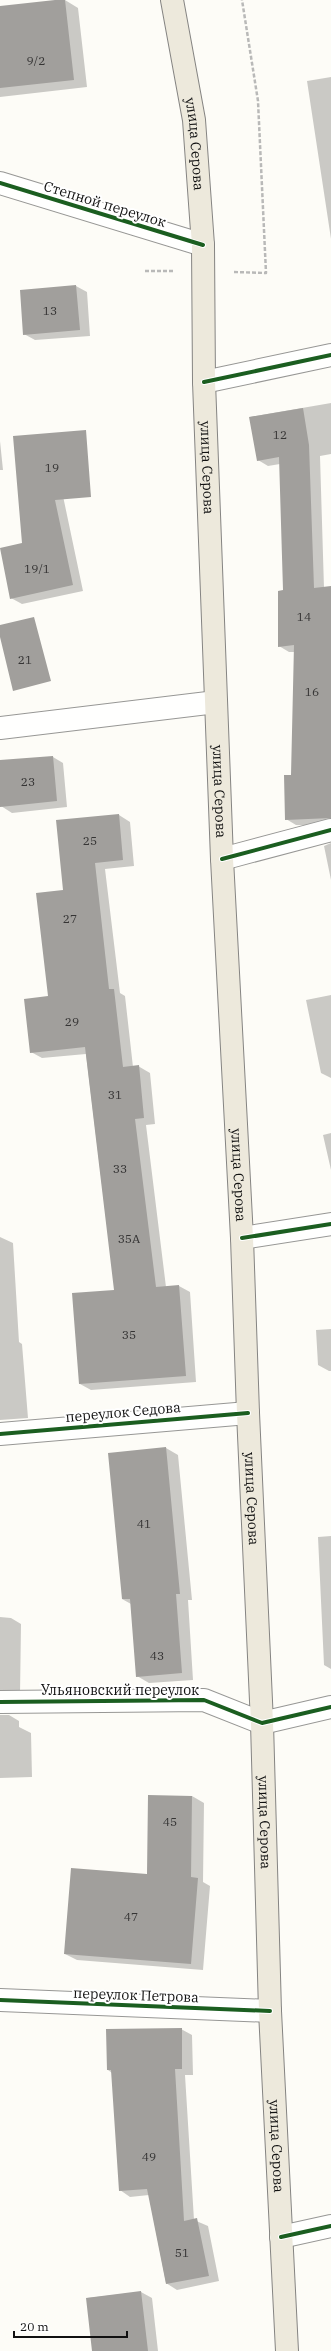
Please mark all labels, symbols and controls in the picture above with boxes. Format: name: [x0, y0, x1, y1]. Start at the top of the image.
house number: 9/2: [27, 53, 45, 68]
street label: улица Серова: [181, 96, 208, 192]
street label: Степной переулок: [42, 177, 168, 231]
house number: 13: [43, 303, 57, 318]
street label: улица Серова: [196, 421, 218, 515]
house number: 12: [273, 427, 287, 442]
house number: 19: [45, 460, 59, 475]
house number: 19/1: [24, 561, 50, 576]
house number: 14: [297, 609, 311, 624]
house number: 21: [18, 652, 32, 667]
house number: 16: [305, 684, 319, 699]
street label: улица Серова: [209, 744, 230, 839]
house number: 23: [21, 774, 35, 789]
house number: 25: [83, 833, 97, 848]
house number: 27: [63, 911, 77, 926]
house number: 29: [65, 1014, 79, 1029]
house number: 31: [108, 1087, 122, 1102]
street label: улица Серова: [227, 1128, 250, 1222]
house number: 33: [113, 1161, 127, 1176]
house number: 35А: [118, 1231, 141, 1246]
house number: 35: [122, 1327, 136, 1342]
street label: переулок Седова: [65, 1398, 182, 1426]
street label: улица Серова: [241, 1452, 263, 1546]
house number: 41: [137, 1516, 151, 1531]
house number: 43: [150, 1648, 164, 1663]
street label: Ульяновский переулок: [41, 1681, 199, 1699]
street label: улица Серова: [254, 1775, 275, 1870]
house number: 45: [163, 1814, 177, 1829]
house number: 47: [124, 1909, 138, 1924]
street label: переулок Петрова: [73, 1984, 199, 2006]
street label: улица Серова: [265, 2099, 288, 2194]
house number: 49: [142, 2149, 156, 2164]
house number: 51: [175, 2245, 189, 2260]
scale bar: [14, 2313, 127, 2339]
text: 20 m: [20, 2319, 49, 2334]

